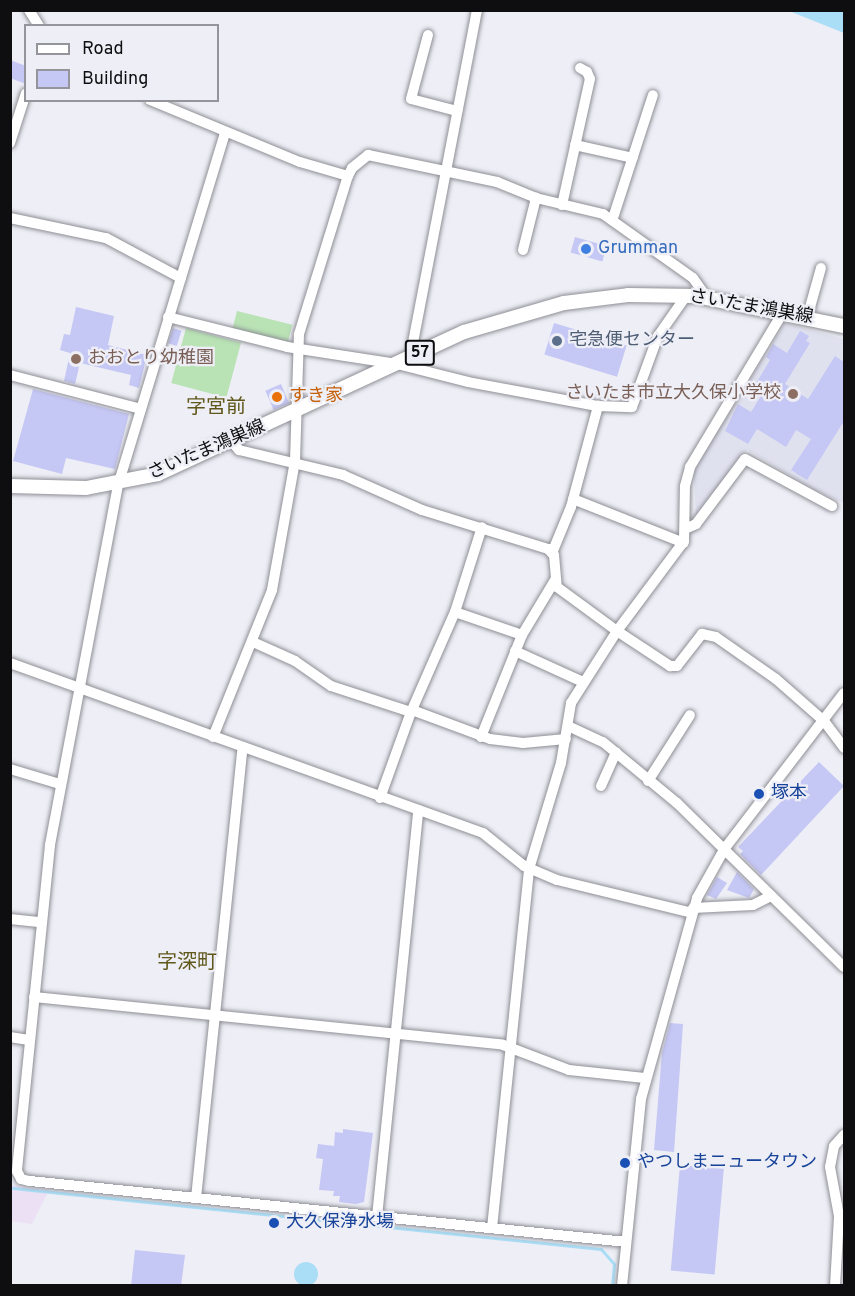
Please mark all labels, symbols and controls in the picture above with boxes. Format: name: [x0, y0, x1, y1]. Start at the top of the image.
legend: [24, 24, 219, 102]
text: Road: [82, 38, 124, 61]
text: Building: [82, 68, 148, 91]
place label: Grumman: [598, 238, 678, 260]
marker: Grumman: [579, 242, 593, 256]
street label: さいたま鴻巣線: [687, 286, 815, 330]
place label: 宅急便センター: [569, 330, 695, 352]
marker: 宅急便センター: [550, 334, 564, 348]
road number: 57: [404, 340, 436, 366]
place label: おおとり幼稚園: [88, 348, 214, 370]
marker: おおとり幼稚園: [69, 352, 83, 366]
place label: さいたま市立大久保小学校: [565, 383, 781, 405]
place label: すき家: [289, 386, 343, 408]
marker: さいたま市立大久保小学校: [786, 387, 800, 401]
marker: すき家: [270, 390, 284, 404]
district label: 字宮前: [186, 396, 246, 420]
street label: さいたま鴻巣線: [145, 416, 269, 486]
place label: 塚本: [771, 783, 807, 805]
marker: 塚本: [752, 787, 766, 801]
district label: 字深町: [157, 951, 217, 975]
place label: やつしまニュータウン: [637, 1152, 817, 1174]
marker: やつしまニュータウン: [618, 1156, 632, 1170]
place label: 大久保浄水場: [286, 1212, 394, 1234]
marker: 大久保浄水場: [267, 1216, 281, 1230]

